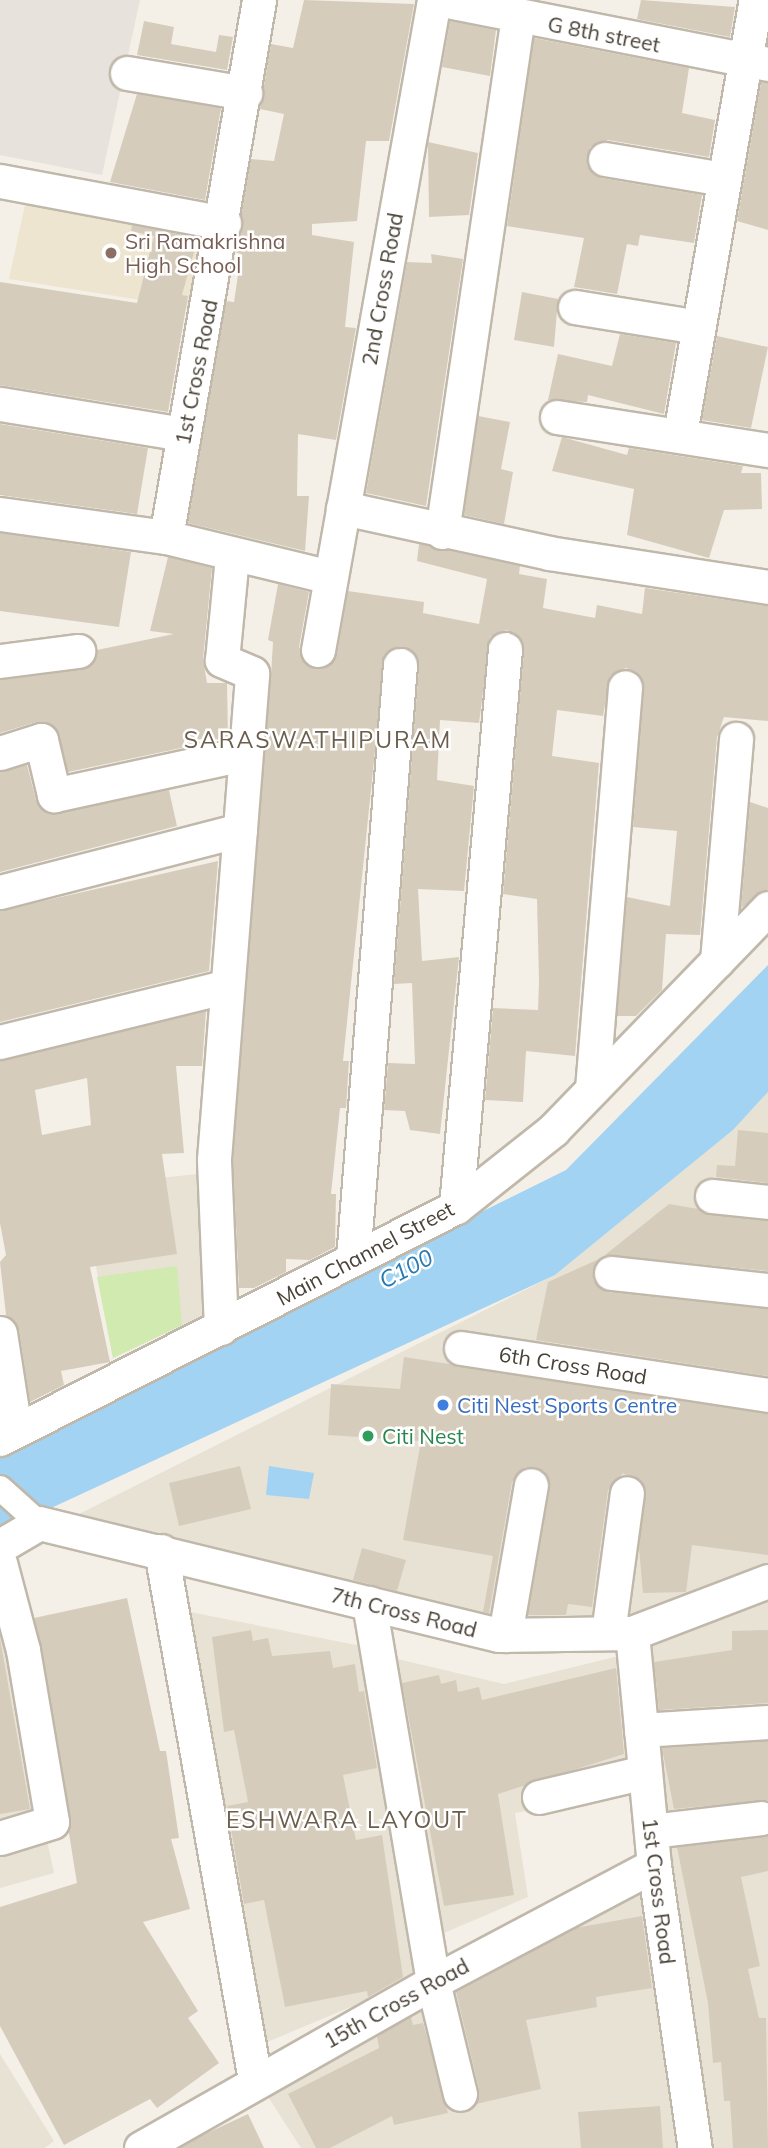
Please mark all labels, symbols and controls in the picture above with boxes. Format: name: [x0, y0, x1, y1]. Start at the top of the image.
street label: G 8th street: [546, 11, 662, 57]
street label: 2nd Cross Road: [356, 211, 408, 367]
place label: Sri Ramakrishna High School: [125, 228, 285, 278]
marker: Sri Ramakrishna High School: [103, 245, 119, 261]
street label: 1st Cross Road: [170, 297, 222, 447]
district label: SARASWATHIPURAM: [186, 726, 450, 754]
street label: Main Channel Street: [272, 1196, 458, 1310]
water label: C100: [374, 1243, 438, 1295]
street label: 6th Cross Road: [497, 1341, 649, 1389]
place label: Citi Nest Sports Centre: [457, 1392, 677, 1418]
marker: Citi Nest Sports Centre: [435, 1397, 451, 1413]
place label: Citi Nest: [382, 1423, 464, 1449]
marker: Citi Nest: [360, 1428, 376, 1444]
street label: 7th Cross Road: [328, 1582, 480, 1642]
district label: ESHWARA LAYOUT: [228, 1806, 466, 1834]
street label: 1st Cross Road: [638, 1816, 680, 1966]
street label: 15th Cross Road: [319, 1953, 473, 2053]

